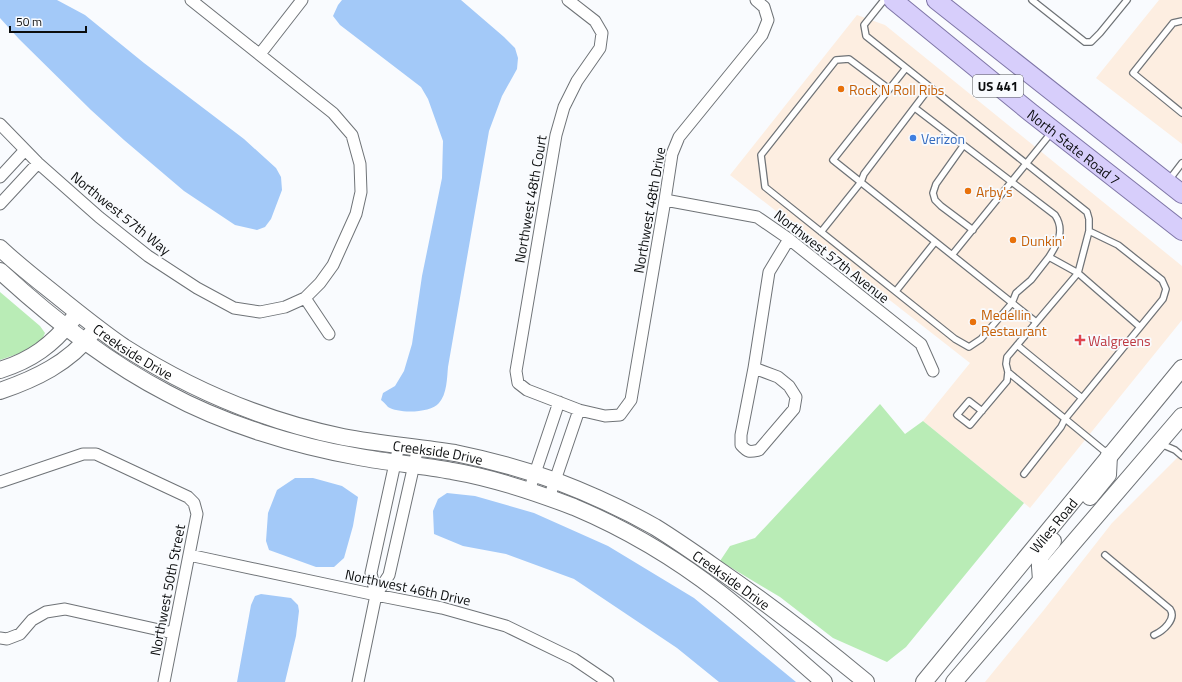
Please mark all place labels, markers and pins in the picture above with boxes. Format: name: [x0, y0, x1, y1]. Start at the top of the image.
place label: Rock N Roll Ribs: [849, 79, 944, 100]
marker: Rock N Roll Ribs: [836, 84, 846, 94]
place label: Verizon: [921, 128, 965, 149]
marker: Verizon: [908, 133, 918, 143]
place label: Arby's: [976, 181, 1013, 202]
marker: Arby's: [963, 186, 973, 196]
place label: Dunkin': [1021, 230, 1065, 251]
marker: Dunkin': [1008, 235, 1018, 245]
place label: Medellin Restaurant: [981, 304, 1047, 341]
marker: Medellin Restaurant: [968, 317, 978, 327]
place label: Walgreens: [1088, 330, 1151, 351]
marker: Walgreens: [1075, 335, 1085, 345]

